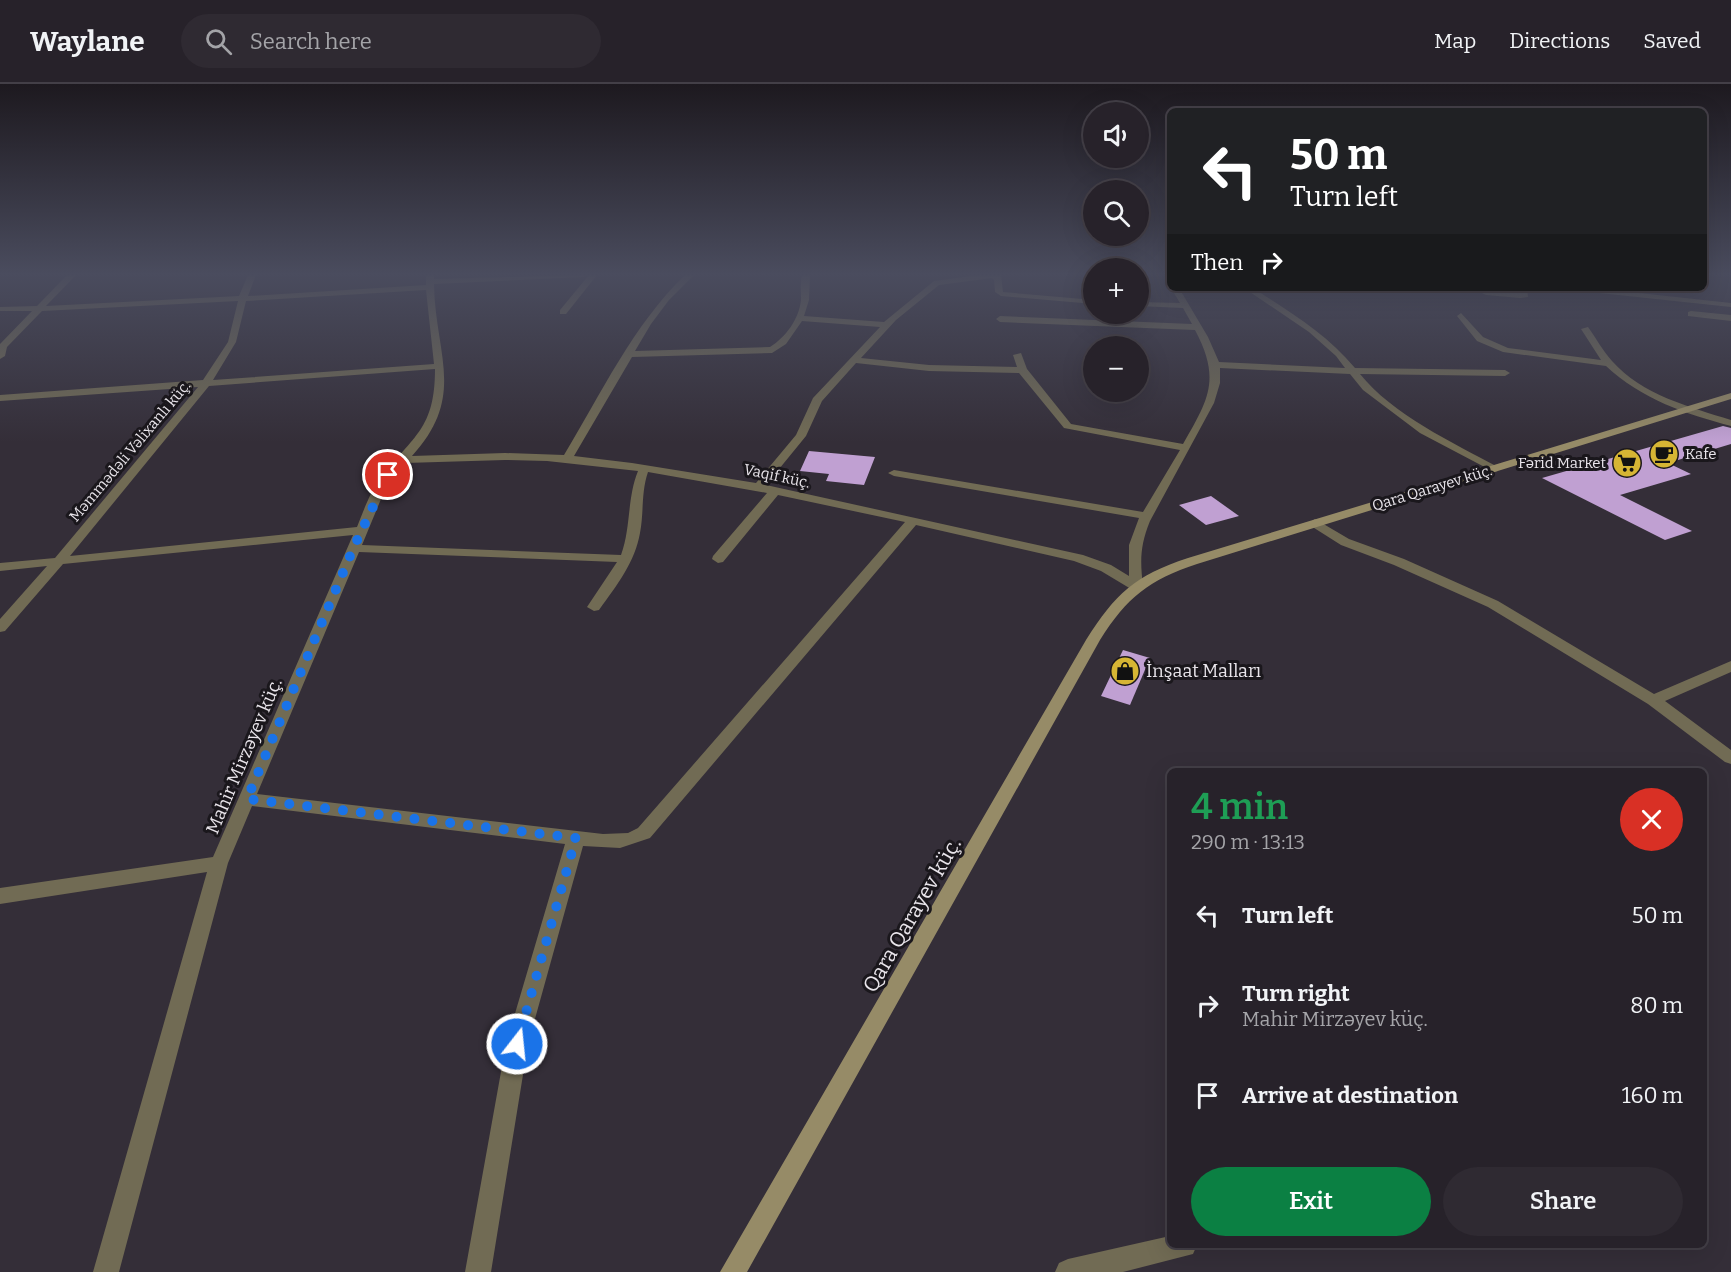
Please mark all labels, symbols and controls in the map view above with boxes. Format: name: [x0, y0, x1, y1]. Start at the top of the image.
search box: [181, 14, 601, 68]
text: Waylane: [30, 25, 145, 58]
icon: search: [202, 25, 235, 58]
text: Search here: [250, 28, 372, 55]
text: Map: [1434, 28, 1476, 54]
text: Directions: [1509, 28, 1610, 54]
text: Saved: [1643, 28, 1701, 54]
map controls: [1083, 102, 1149, 402]
button: sound: [1083, 102, 1149, 168]
text: 50 m: [1290, 130, 1387, 180]
icon: left: [1191, 132, 1269, 210]
button: search: [1083, 180, 1149, 246]
text: Turn left: [1290, 181, 1398, 213]
icon: right: [1255, 246, 1288, 279]
text: Then: [1191, 249, 1243, 276]
button: +: [1083, 258, 1149, 324]
button: −: [1083, 336, 1149, 402]
street label: Məmmədəli Vəlixanlı küç.: [66, 377, 194, 525]
cafe icon: Kafe: [1648, 438, 1680, 470]
place label: Kafe: [1685, 445, 1716, 463]
supermarket icon: Fərid Market: [1611, 447, 1643, 479]
pin: [362, 449, 413, 500]
place label: Fərid Market: [1518, 454, 1607, 472]
icon: arrive: [371, 458, 404, 491]
street label: Vaqif küç.: [742, 460, 812, 492]
street label: Qara Qarayev küç.: [1370, 461, 1494, 515]
shop icon: İnşaat Malları: [1109, 655, 1141, 687]
place label: İnşaat Malları: [1146, 660, 1261, 682]
street label: Mahir Mirzəyev küç.: [201, 675, 287, 837]
text: 4 min: [1191, 785, 1288, 829]
button: close: [1620, 788, 1683, 851]
text: 290 m · 13:13: [1191, 830, 1305, 854]
street label: Qara Qarayev küç.: [857, 833, 967, 997]
icon: left: [1191, 899, 1224, 932]
text: Turn left: [1242, 902, 1334, 929]
text: 50 m: [1632, 902, 1683, 929]
text: Turn right: [1242, 980, 1350, 1007]
icon: right: [1191, 989, 1224, 1022]
text: 80 m: [1630, 992, 1683, 1019]
text: Mahir Mirzəyev küç.: [1242, 1007, 1428, 1031]
position arrow: [485, 1012, 549, 1076]
icon: arrive: [1191, 1079, 1224, 1112]
text: Arrive at destination: [1242, 1082, 1458, 1109]
text: 160 m: [1622, 1082, 1683, 1109]
button: Exit: [1191, 1167, 1431, 1236]
button: Share: [1443, 1167, 1683, 1236]

